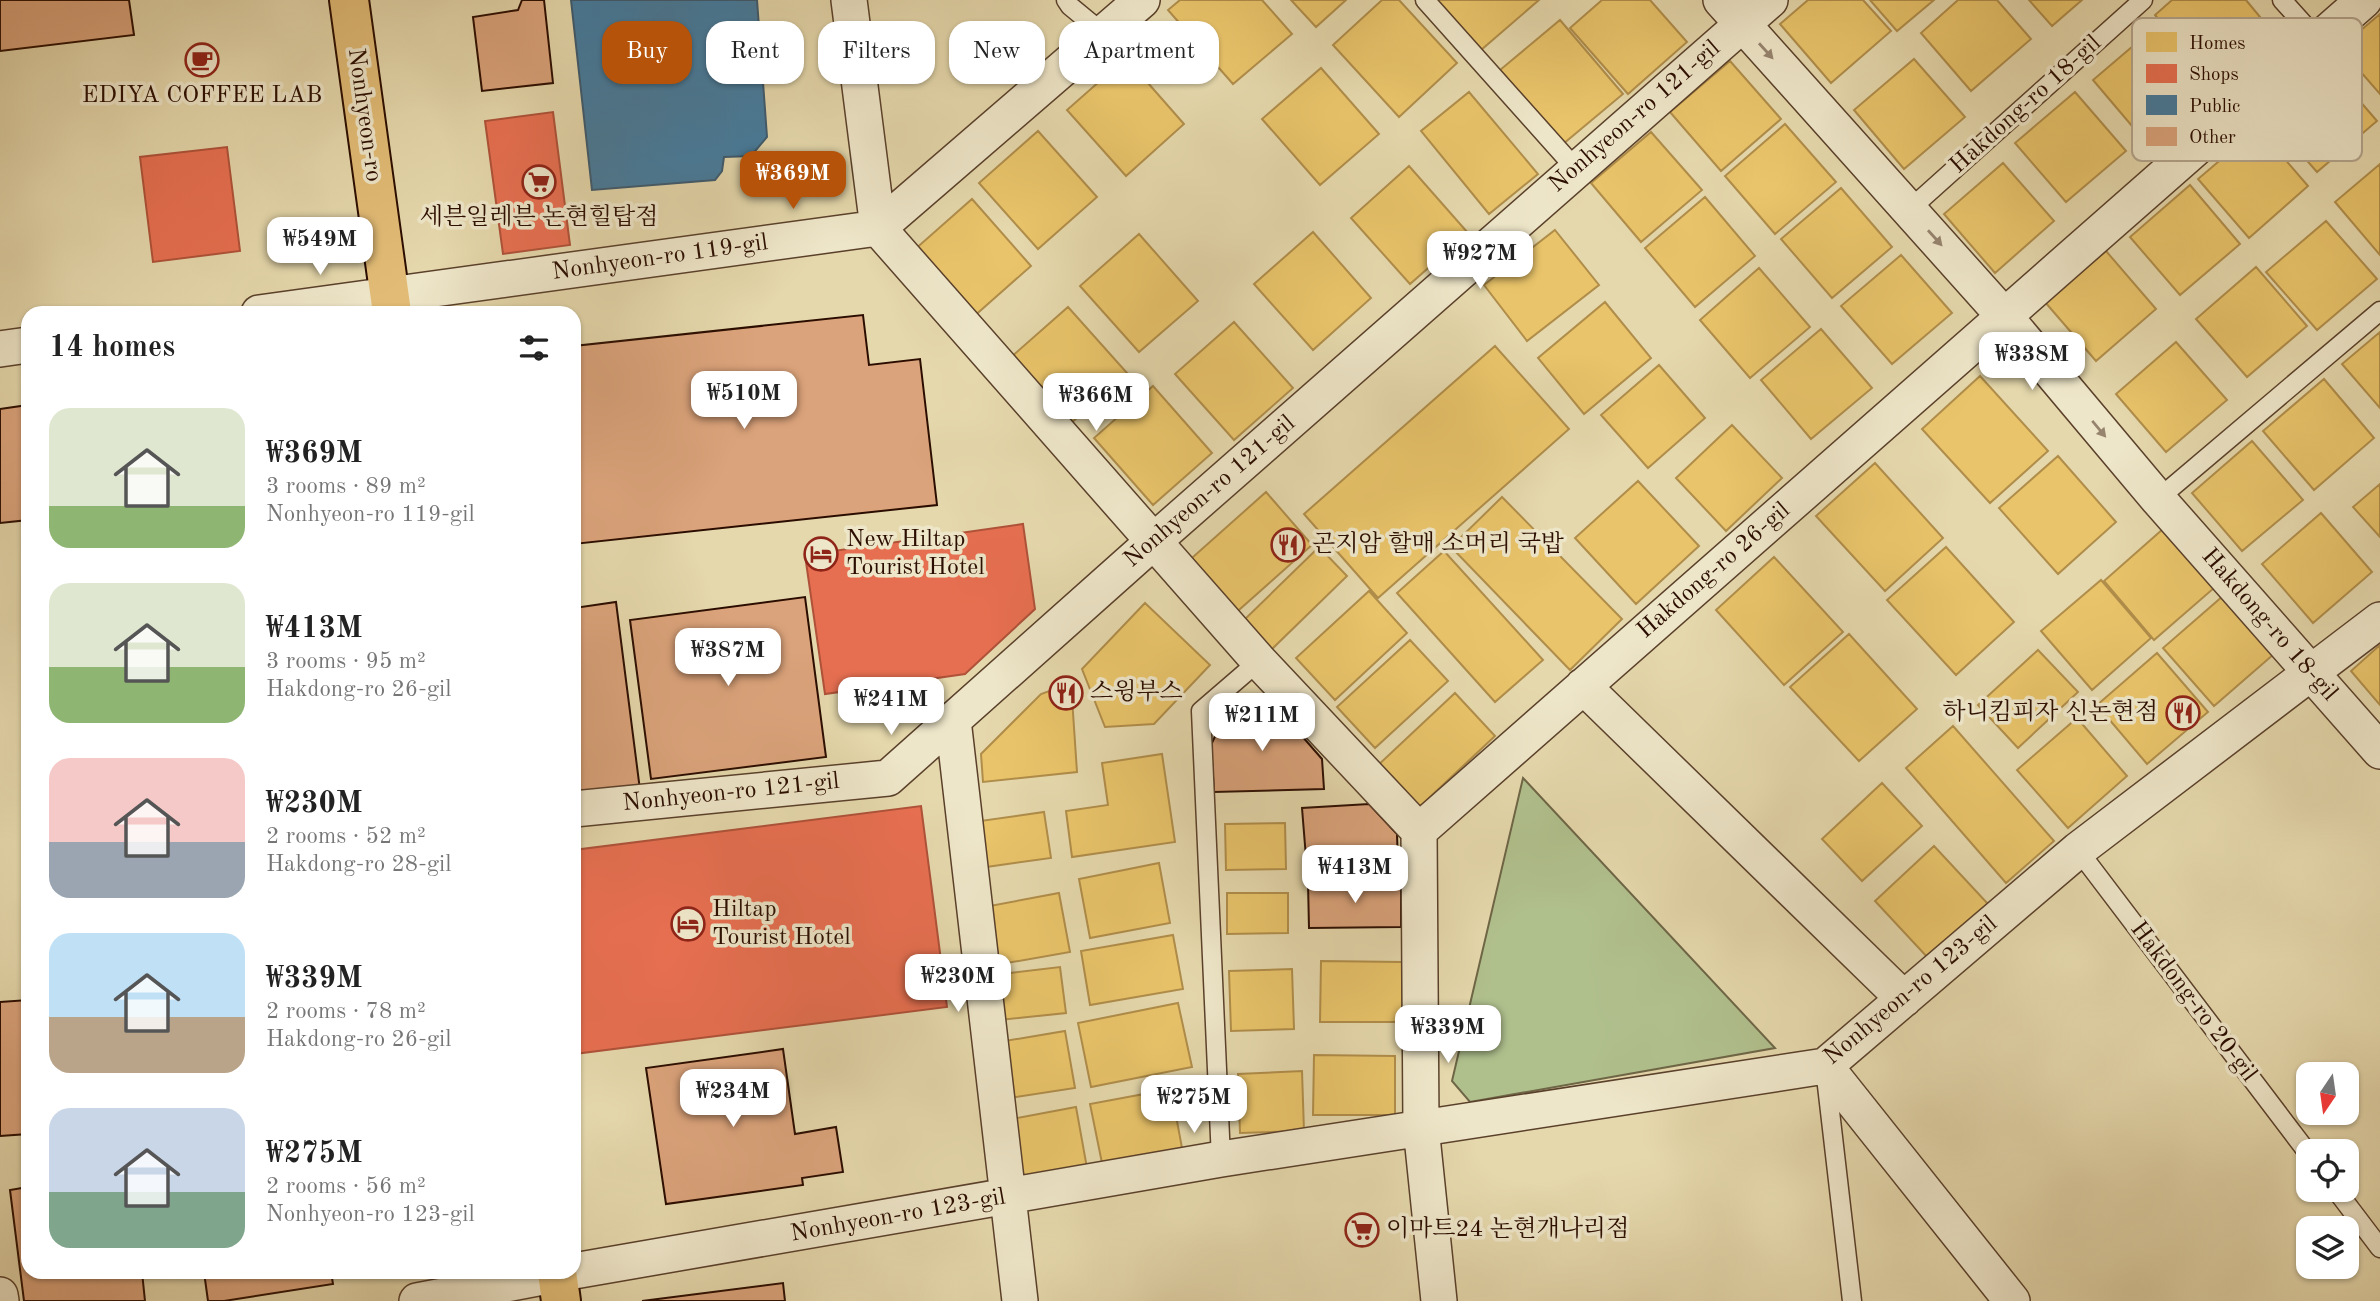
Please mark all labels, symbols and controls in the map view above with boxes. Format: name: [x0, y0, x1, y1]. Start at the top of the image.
legend: [2132, 18, 2362, 161]
chip: Buy: [602, 21, 692, 84]
chip: Rent: [706, 21, 804, 84]
chip: Filters: [818, 21, 935, 84]
chip: New: [949, 21, 1045, 84]
chip: Apartment: [1059, 21, 1219, 84]
street label: Hakdong-ro 18-gil: [1946, 31, 2106, 179]
text: Homes: [2189, 35, 2245, 54]
street label: Nonhyeon-ro 121-gil: [1545, 37, 1725, 197]
cafe icon: EDIYA COFFEE LAB: [183, 41, 221, 79]
one-way arrow: [1758, 42, 1774, 60]
street label: Nonhyeon-ro: [343, 47, 385, 183]
text: Shops: [2189, 66, 2239, 85]
place label: EDIYA COFFEE LAB: [82, 84, 322, 108]
text: Public: [2189, 98, 2240, 117]
text: Other: [2189, 129, 2236, 148]
pin: ₩369M: [744, 152, 842, 211]
text: ₩369M: [756, 162, 830, 185]
supermarket icon: 세븐일레븐 논현힐탑점: [520, 163, 558, 201]
place label: 세븐일레븐 논현힐탑점: [420, 203, 658, 230]
pin: ₩549M: [271, 218, 369, 277]
text: ₩549M: [283, 228, 357, 251]
one-way arrow: [1927, 229, 1943, 247]
street label: Nonhyeon-ro 119-gil: [550, 231, 770, 285]
pin: ₩927M: [1431, 232, 1529, 291]
text: ₩927M: [1443, 242, 1517, 265]
icon: filters: [515, 329, 553, 367]
pin: ₩338M: [1983, 332, 2081, 392]
text: 14 homes: [49, 333, 175, 363]
text: ₩338M: [1995, 343, 2069, 366]
pin: ₩510M: [695, 372, 793, 431]
pin: ₩366M: [1047, 374, 1145, 433]
text: ₩510M: [707, 382, 781, 405]
text: ₩366M: [1059, 384, 1133, 407]
street label: Nonhyeon-ro 121-gil: [1120, 412, 1300, 572]
one-way arrow: [2092, 420, 2107, 438]
icon: home: [105, 436, 189, 520]
text: ₩369M: [266, 439, 363, 469]
text: 3 rooms · 89 m²: [266, 475, 426, 498]
street label: Hakdong-ro 26-gil: [1633, 498, 1795, 644]
text: Nonhyeon-ro 119-gil: [266, 503, 475, 526]
restaurant icon: 곤지암 할매 소머리 국밥: [1269, 526, 1307, 564]
place label: New Hiltap Tourist Hotel: [846, 528, 985, 580]
place label: 곤지암 할매 소머리 국밥: [1312, 531, 1564, 557]
hotel icon: New Hiltap Tourist Hotel: [802, 535, 840, 573]
street label: Hakdong-ro 18-gil: [2196, 544, 2342, 706]
icon: home: [105, 611, 189, 695]
text: ₩413M: [266, 614, 363, 644]
pin: ₩387M: [679, 628, 777, 688]
text: ₩387M: [691, 639, 765, 662]
text: 3 rooms · 95 m²: [266, 650, 426, 673]
restaurant icon: 스윙부스: [1047, 674, 1085, 712]
text: Hakdong-ro 26-gil: [266, 678, 452, 701]
pin: ₩241M: [842, 678, 940, 737]
place label: 스윙부스: [1090, 679, 1183, 705]
text: ₩241M: [854, 688, 928, 711]
pin: ₩211M: [1213, 694, 1311, 753]
restaurant icon: 하니킴피자 신논현점: [2164, 694, 2202, 732]
place label: 하니킴피자 신논현점: [1943, 699, 2158, 725]
text: ₩211M: [1225, 704, 1299, 727]
street label: Nonhyeon-ro 121-gil: [621, 770, 841, 816]
icon: home: [105, 786, 189, 870]
text: ₩230M: [266, 789, 363, 819]
text: 2 rooms · 52 m²: [266, 825, 426, 848]
pin: ₩413M: [1306, 846, 1404, 905]
text: Hakdong-ro 28-gil: [266, 853, 452, 876]
text: ₩413M: [1318, 856, 1392, 879]
place label: Hiltap Tourist Hotel: [712, 898, 851, 950]
hotel icon: Hiltap Tourist Hotel: [669, 905, 707, 943]
street label: Nonhyeon-ro 123-gil: [1820, 912, 2002, 1070]
street label: Hakdong-ro 20-gil: [2125, 917, 2261, 1087]
pin: ₩230M: [909, 954, 1007, 1014]
icon: home: [105, 961, 189, 1045]
text: ₩339M: [266, 964, 363, 994]
text: ₩230M: [921, 965, 995, 988]
text: 2 rooms · 78 m²: [266, 1000, 426, 1023]
pin: ₩339M: [1399, 1006, 1497, 1065]
text: ₩339M: [1411, 1016, 1485, 1039]
text: Hakdong-ro 26-gil: [266, 1028, 452, 1051]
north arrow: [2296, 1062, 2359, 1125]
map controls: [2296, 1062, 2359, 1279]
pin: ₩234M: [684, 1070, 782, 1129]
pin: ₩275M: [1145, 1076, 1243, 1135]
text: ₩234M: [696, 1080, 770, 1103]
text: ₩275M: [1157, 1086, 1231, 1109]
icon: home: [105, 1136, 189, 1220]
text: ₩275M: [266, 1139, 363, 1169]
button: locate: [2296, 1139, 2359, 1202]
text: 2 rooms · 56 m²: [266, 1175, 426, 1198]
street label: Nonhyeon-ro 123-gil: [789, 1185, 1007, 1247]
text: Nonhyeon-ro 123-gil: [266, 1203, 475, 1226]
supermarket icon: 이마트24 논현개나리점: [1343, 1211, 1381, 1249]
place label: 이마트24 논현개나리점: [1386, 1216, 1629, 1242]
button: layers: [2296, 1216, 2359, 1279]

